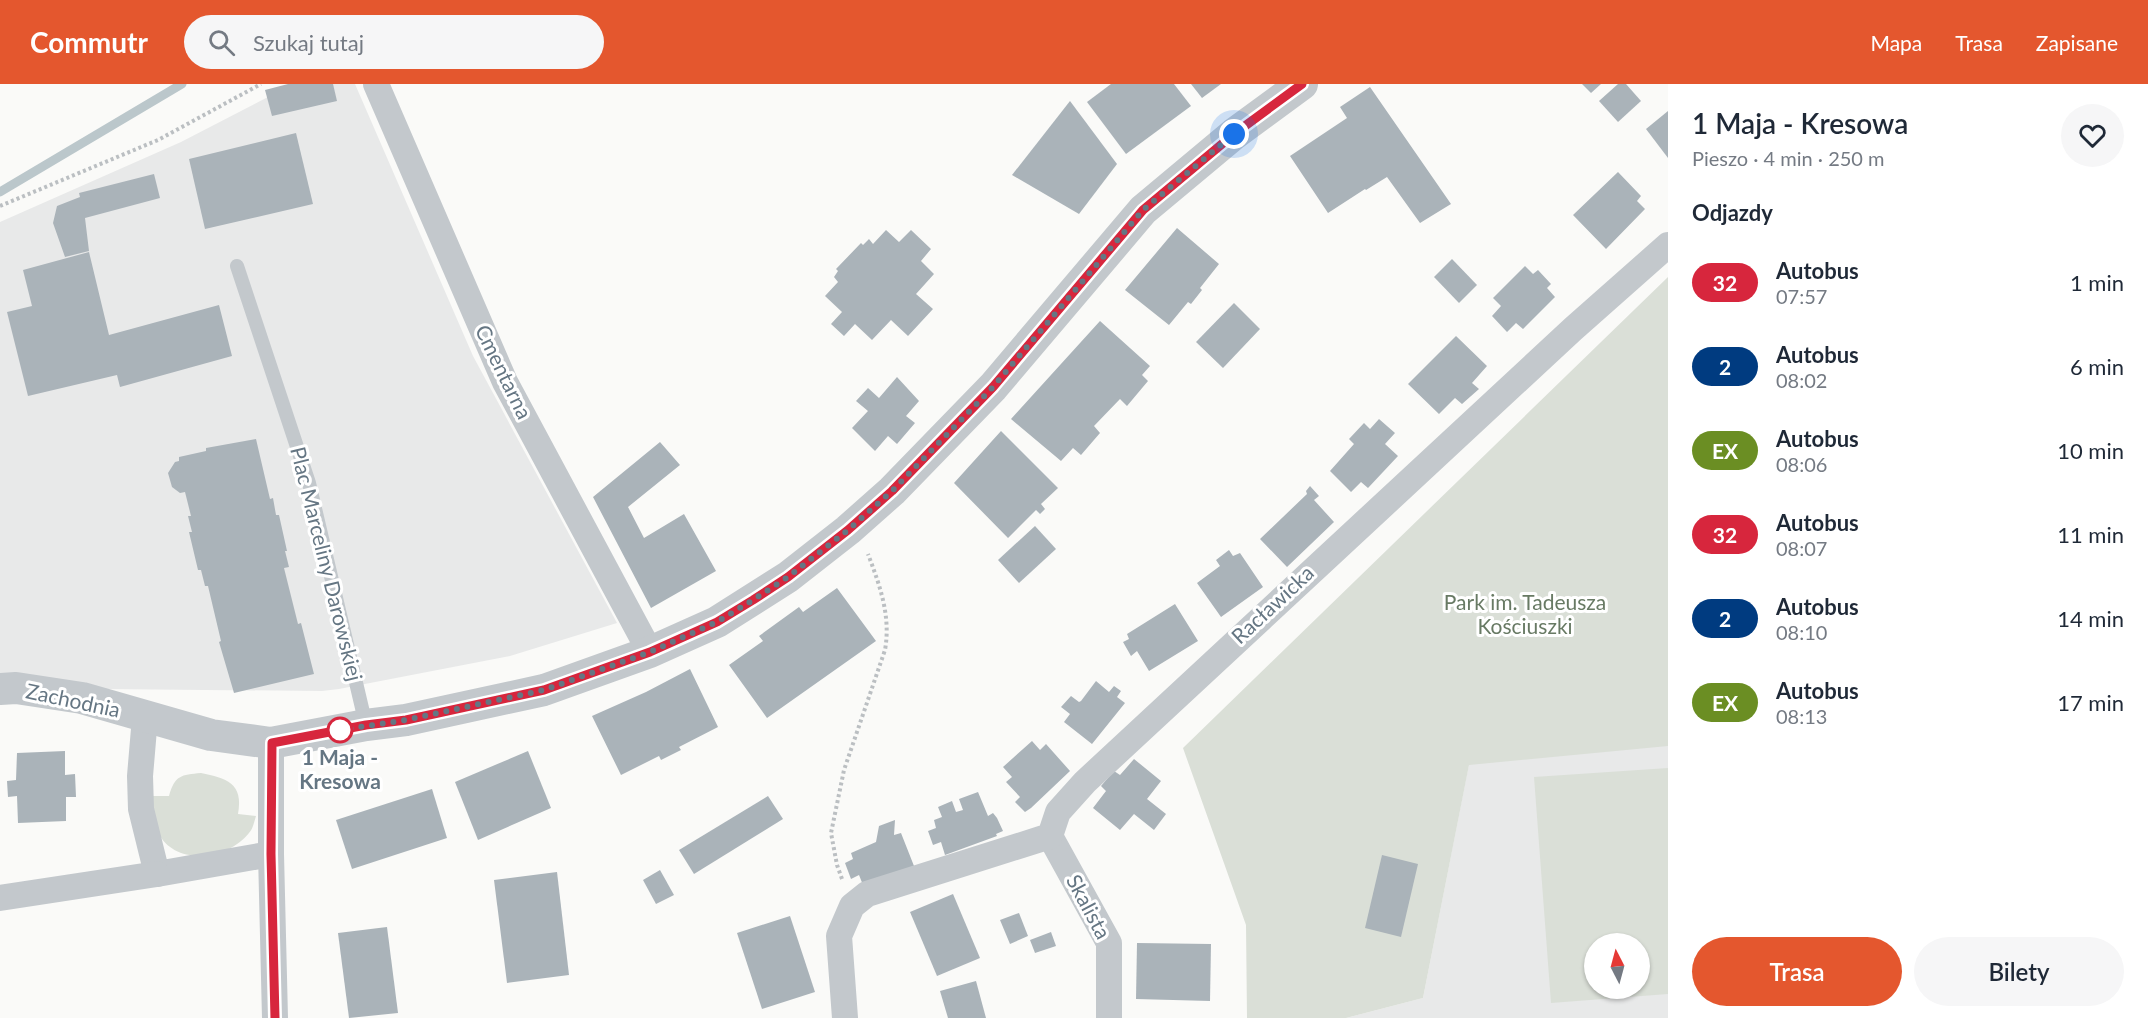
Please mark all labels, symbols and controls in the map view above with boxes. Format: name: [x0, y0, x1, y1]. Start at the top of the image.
search box: [184, 15, 604, 69]
text: Commutr: [30, 25, 148, 59]
icon: search: [205, 26, 238, 59]
text: Szukaj tutaj: [253, 29, 364, 56]
text: Mapa: [1870, 30, 1922, 55]
text: Trasa: [1955, 30, 2003, 55]
text: Zapisane: [2036, 30, 2118, 55]
button: heart: [2061, 104, 2124, 167]
text: 1 Maja - Kresowa: [1692, 106, 1908, 140]
your location: [1219, 119, 1249, 149]
text: Pieszo · 4 min · 250 m: [1692, 146, 1885, 170]
text: Odjazdy: [1692, 199, 1773, 226]
text: Autobus: [1776, 257, 1859, 284]
text: 1 min: [2070, 269, 2124, 296]
text: 32: [1713, 270, 1737, 295]
text: 07:57: [1776, 284, 1827, 308]
street label: Cmentarna: [471, 320, 538, 423]
text: Autobus: [1776, 341, 1859, 368]
text: 6 min: [2070, 353, 2124, 380]
text: 2: [1719, 354, 1731, 379]
text: 08:02: [1776, 368, 1827, 392]
text: Autobus: [1776, 425, 1859, 452]
text: 10 min: [2057, 437, 2124, 464]
text: EX: [1712, 438, 1738, 463]
street label: Plac Marceliny Darowskiej: [286, 444, 369, 683]
text: 08:06: [1776, 452, 1827, 476]
text: Autobus: [1776, 509, 1859, 536]
text: 11 min: [2057, 521, 2124, 548]
text: 32: [1713, 522, 1737, 547]
text: 08:07: [1776, 536, 1827, 560]
street label: Racławicka: [1226, 560, 1318, 648]
park label: Park im. Tadeusza Kościuszki: [1444, 589, 1606, 638]
text: Autobus: [1776, 593, 1859, 620]
text: 14 min: [2057, 605, 2124, 632]
text: 2: [1719, 606, 1731, 631]
text: 08:10: [1776, 620, 1827, 644]
street label: Zachodnia: [24, 677, 123, 722]
text: Autobus: [1776, 677, 1859, 704]
text: 17 min: [2057, 689, 2124, 716]
text: EX: [1712, 690, 1738, 715]
text: 08:13: [1776, 704, 1827, 728]
marker: 1 Maja - Kresowa: [327, 717, 353, 743]
place label: 1 Maja - Kresowa: [299, 744, 381, 793]
street label: Skalista: [1062, 870, 1117, 943]
north arrow: [1584, 933, 1650, 999]
map controls: [1584, 933, 1650, 999]
button: Trasa: [1692, 937, 1902, 1006]
button: Bilety: [1914, 937, 2124, 1006]

